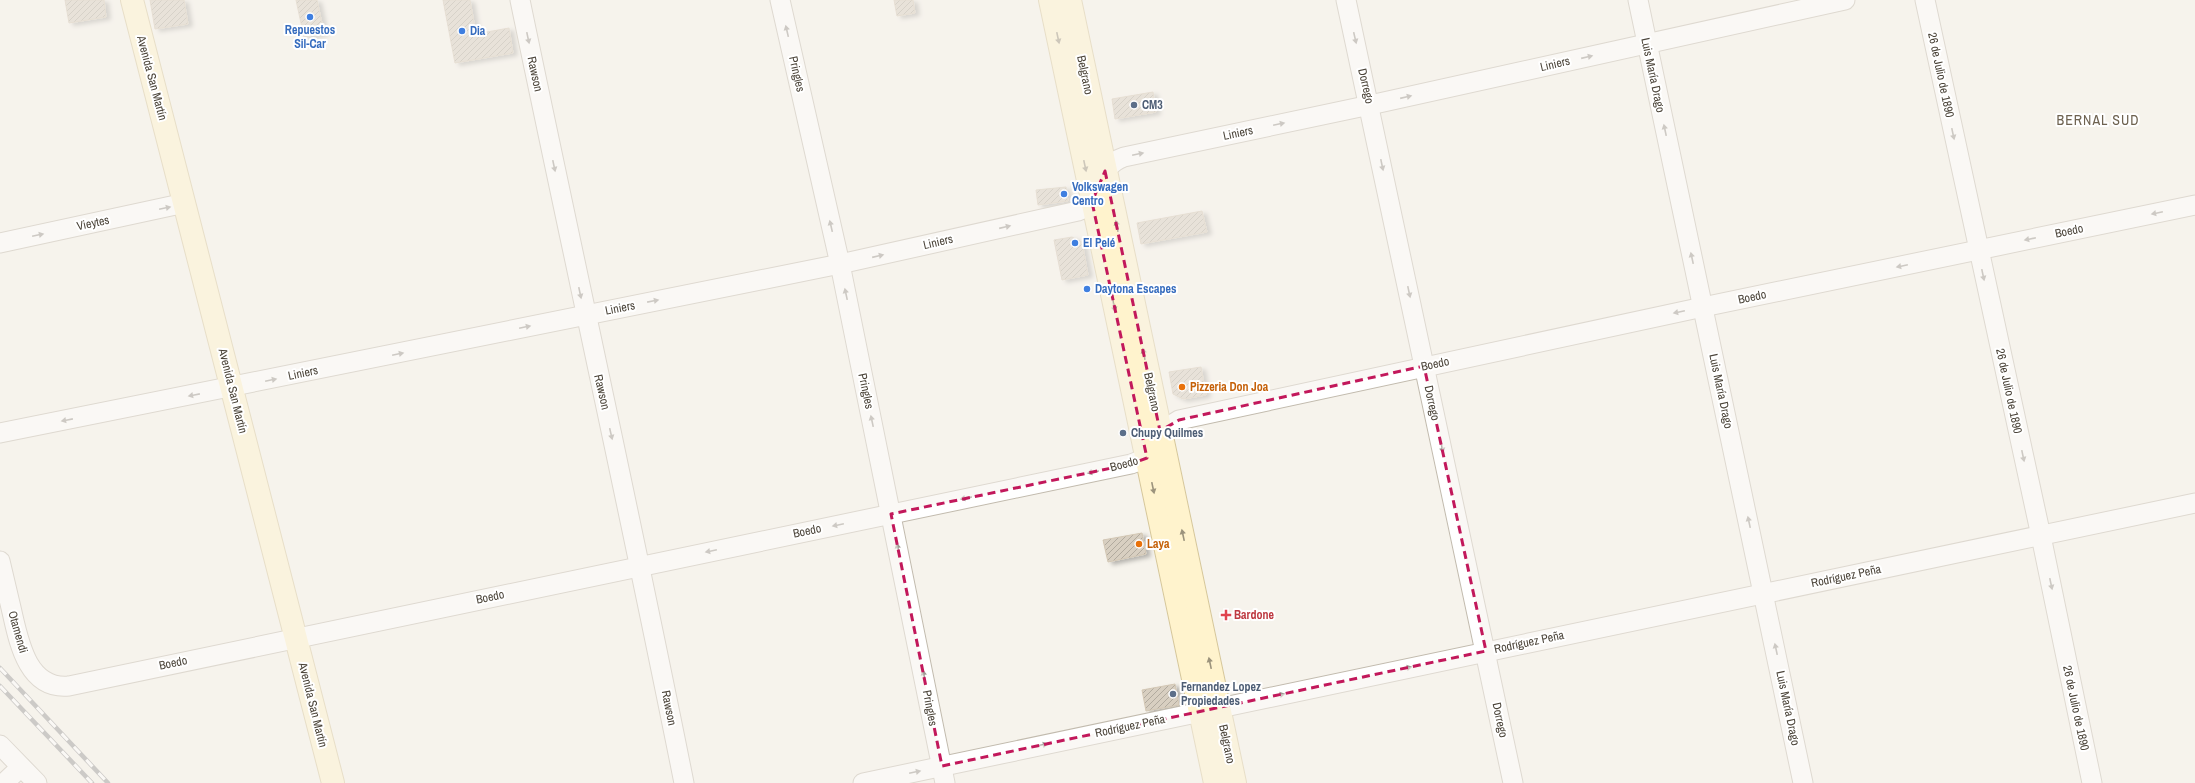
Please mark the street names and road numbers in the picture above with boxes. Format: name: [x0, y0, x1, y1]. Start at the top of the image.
street label: 26 de Julio de 1890: [1924, 31, 1958, 119]
street label: Avenida San Martín: [133, 33, 171, 122]
street label: Luis María Drago: [1637, 36, 1669, 114]
street label: Liniers: [1539, 53, 1572, 75]
street label: Belgrano: [1073, 54, 1097, 96]
street label: Rawson: [523, 55, 547, 93]
street label: Pringles: [785, 55, 809, 93]
street label: Dorrego: [1354, 67, 1378, 105]
street label: Liniers: [1222, 122, 1254, 144]
street label: Vieytes: [75, 212, 111, 234]
street label: Boedo: [2053, 220, 2085, 242]
street label: Liniers: [922, 231, 955, 253]
street label: Boedo: [1736, 286, 1768, 308]
street label: Liniers: [604, 297, 636, 319]
street label: Avenida San Martín: [214, 346, 251, 435]
street label: 26 de Julio de 1890: [1992, 347, 2026, 435]
street label: Luis María Drago: [1705, 352, 1737, 430]
street label: Boedo: [1419, 353, 1451, 375]
street label: Liniers: [287, 362, 319, 384]
street label: Belgrano: [1140, 371, 1164, 413]
street label: Pringles: [854, 372, 878, 410]
street label: Rawson: [590, 373, 614, 411]
street label: Dorrego: [1420, 384, 1444, 422]
street label: Boedo: [1108, 453, 1140, 475]
street label: Boedo: [791, 520, 823, 542]
street label: Rodríguez Peña: [1810, 561, 1883, 591]
street label: Boedo: [474, 586, 506, 608]
street label: Otamendi: [4, 609, 32, 655]
street label: Rodríguez Peña: [1493, 627, 1566, 657]
street label: Boedo: [157, 652, 189, 674]
street label: Avenida San Martín: [294, 660, 331, 749]
street label: 26 de Julio de 1890: [2059, 664, 2093, 752]
street label: Luis María Drago: [1772, 669, 1804, 747]
street label: Rawson: [658, 689, 680, 727]
street label: Pringles: [919, 689, 941, 727]
street label: Dorrego: [1488, 701, 1512, 739]
street label: Rodríguez Peña: [1094, 711, 1167, 741]
street label: Belgrano: [1215, 723, 1239, 765]

